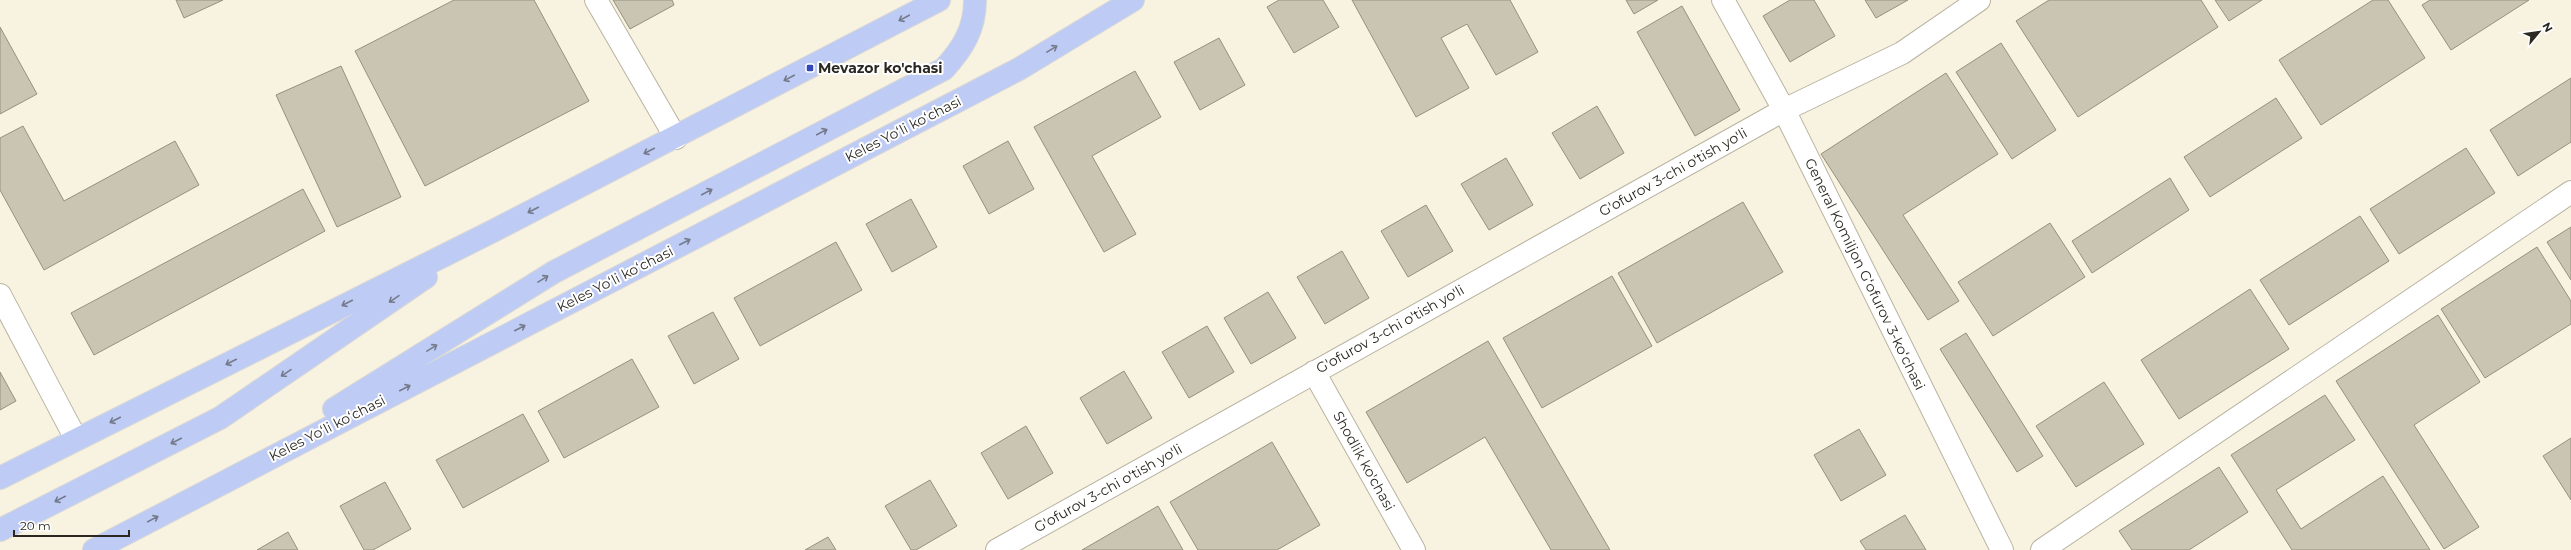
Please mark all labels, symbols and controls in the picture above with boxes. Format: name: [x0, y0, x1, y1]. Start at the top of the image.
north arrow: [2519, 12, 2559, 52]
one-way arrow: [899, 15, 911, 22]
text: N: [2539, 20, 2556, 34]
one-way arrow: [1046, 45, 1057, 53]
place label: Mevazor ko'chasi: [818, 59, 942, 77]
marker: Mevazor ko'chasi: [805, 63, 815, 73]
one-way arrow: [783, 75, 795, 83]
street label: Keles Yoʻli koʻchasi: [842, 92, 964, 166]
street label: G'ofurov 3-chi o'tish yo'li: [1596, 124, 1750, 220]
one-way arrow: [816, 128, 828, 136]
one-way arrow: [643, 148, 655, 155]
street label: General Komiljon Gʻofurov 3-koʻchasi: [1801, 155, 1929, 393]
one-way arrow: [701, 188, 713, 196]
one-way arrow: [527, 207, 539, 214]
one-way arrow: [679, 238, 691, 245]
street label: Keles Yoʻli koʻchasi: [554, 242, 676, 316]
one-way arrow: [537, 275, 548, 283]
street label: G'ofurov 3-chi o'tish yo'li: [1313, 281, 1467, 377]
one-way arrow: [388, 295, 399, 303]
one-way arrow: [342, 300, 354, 308]
one-way arrow: [514, 324, 526, 331]
one-way arrow: [426, 344, 437, 352]
one-way arrow: [225, 358, 237, 366]
one-way arrow: [281, 369, 292, 377]
one-way arrow: [398, 383, 410, 391]
street label: Keles Yoʻli koʻchasi: [266, 391, 388, 465]
street label: Shodlik ko'chasi: [1329, 408, 1399, 514]
one-way arrow: [109, 417, 121, 424]
one-way arrow: [170, 437, 182, 445]
street label: G'ofurov 3-chi o'tish yo'li: [1031, 440, 1185, 536]
one-way arrow: [54, 496, 66, 504]
scale bar: [14, 512, 129, 538]
one-way arrow: [147, 514, 159, 522]
text: 20 m: [20, 518, 51, 533]

